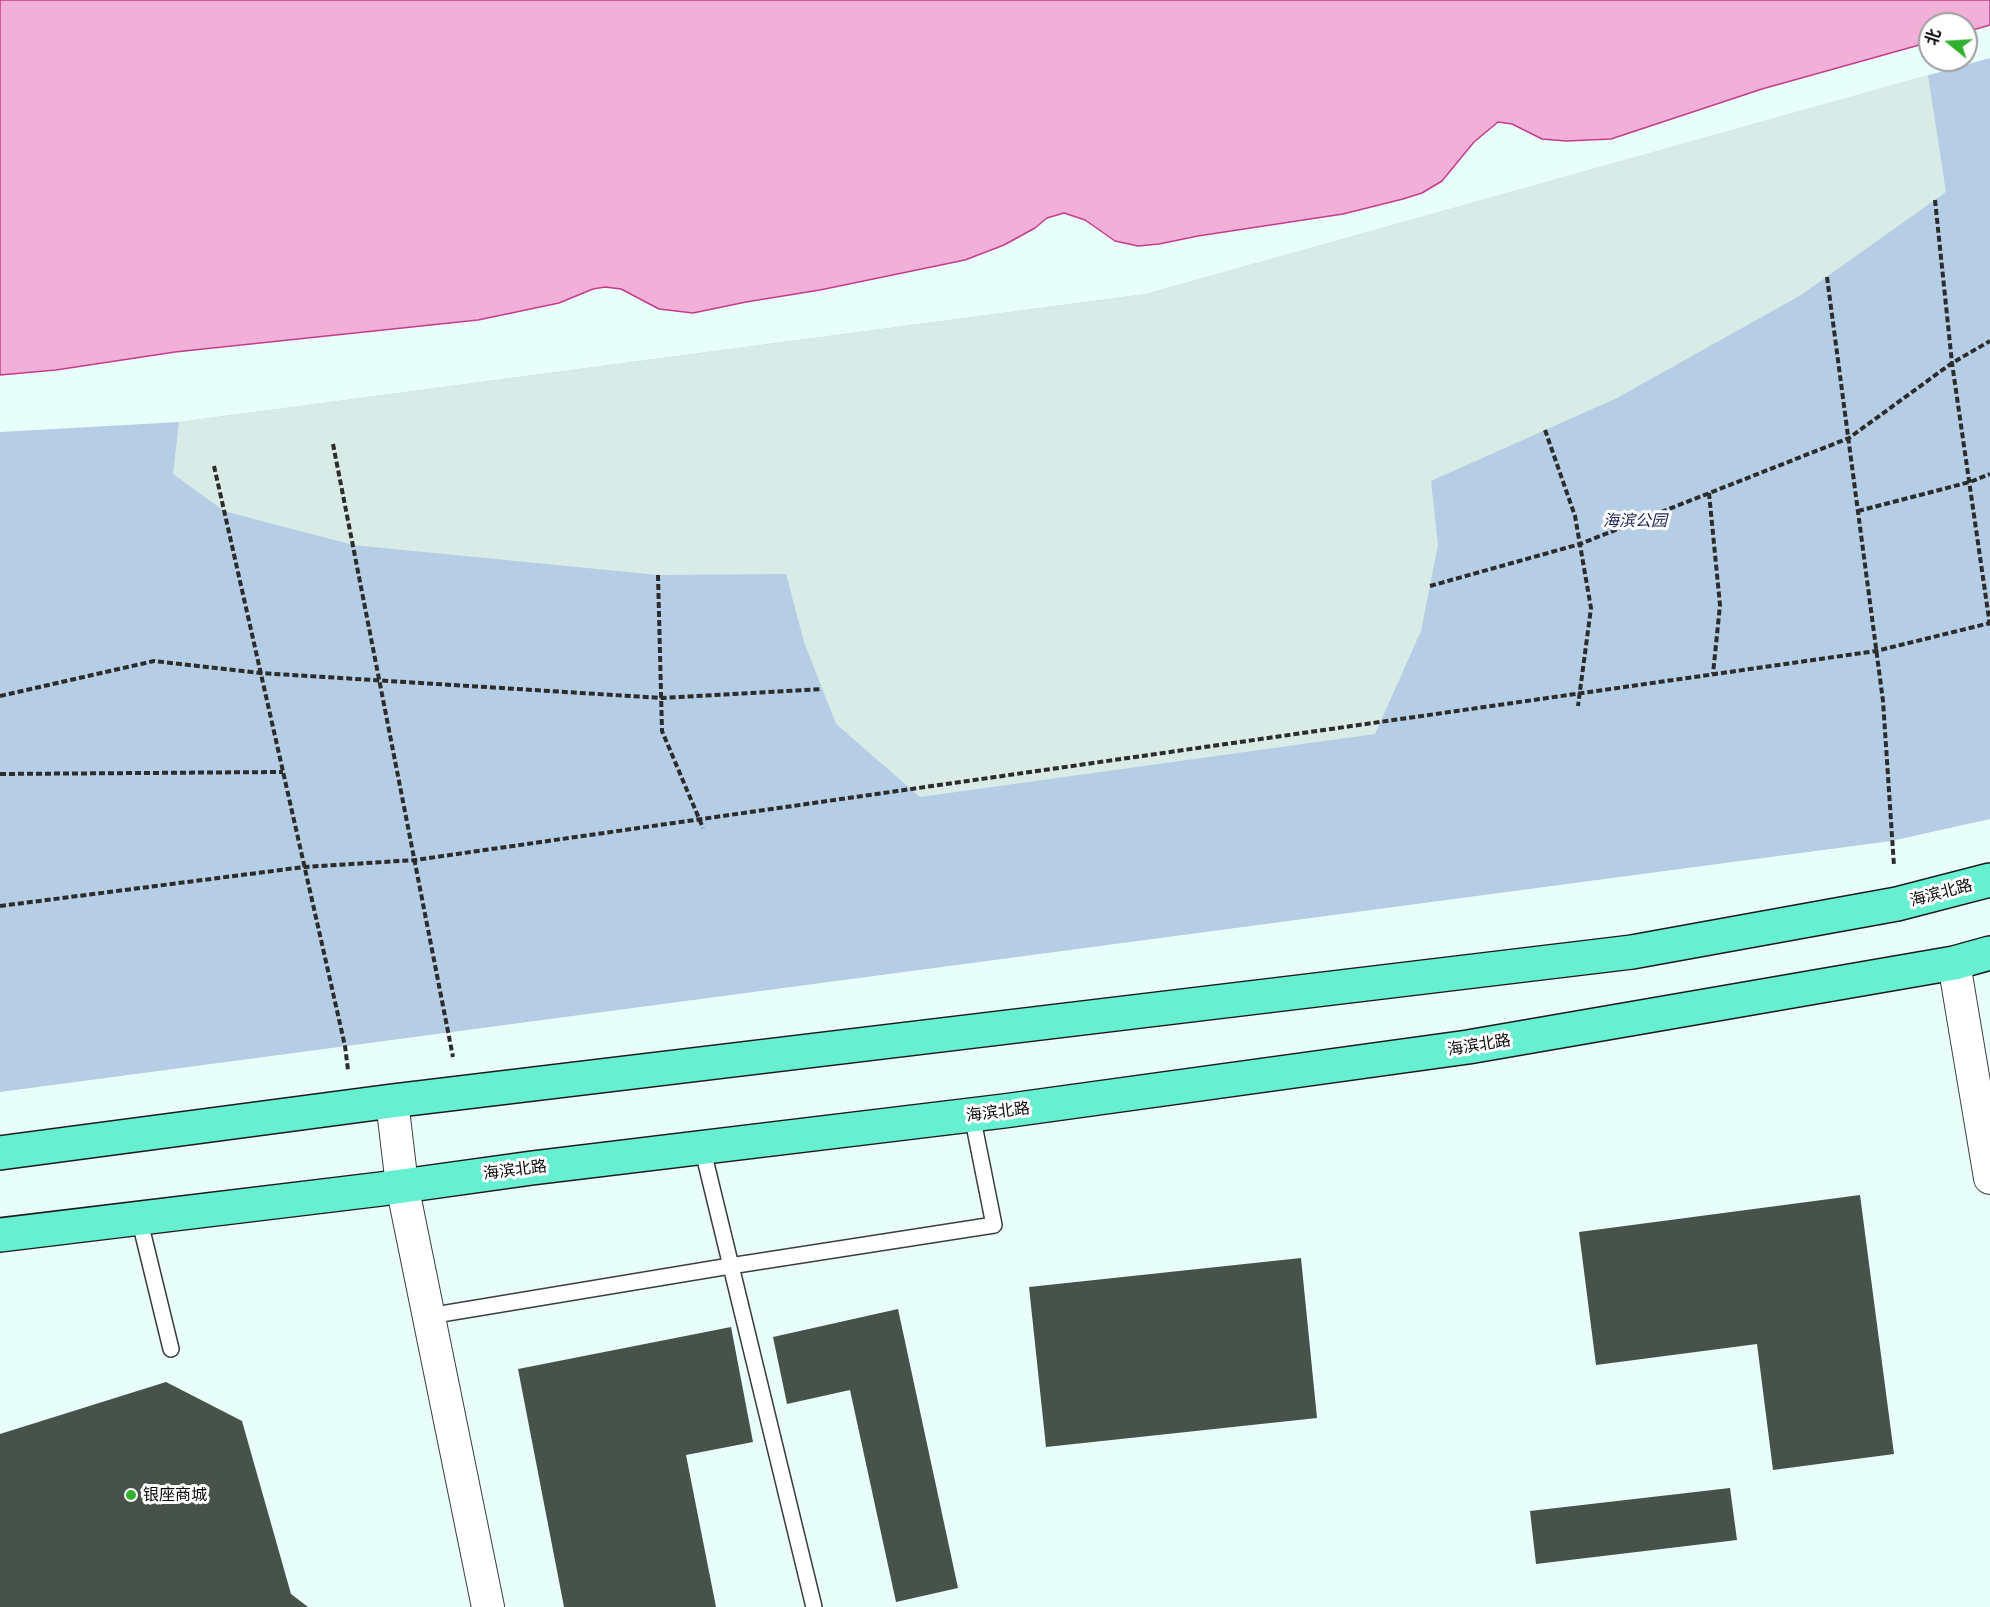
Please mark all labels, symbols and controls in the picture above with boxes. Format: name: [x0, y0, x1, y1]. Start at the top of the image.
north arrow: [1918, 12, 1978, 72]
text: 北: [1920, 26, 1945, 48]
park label: 海滨公园: [1603, 511, 1667, 531]
street label: 海滨北路: [1908, 875, 1974, 911]
street label: 海滨北路: [1446, 1031, 1512, 1059]
street label: 海滨北路: [965, 1099, 1031, 1125]
street label: 海滨北路: [482, 1157, 548, 1183]
place label: 银座商城: [143, 1485, 207, 1505]
marker: 银座商城: [124, 1488, 138, 1502]

